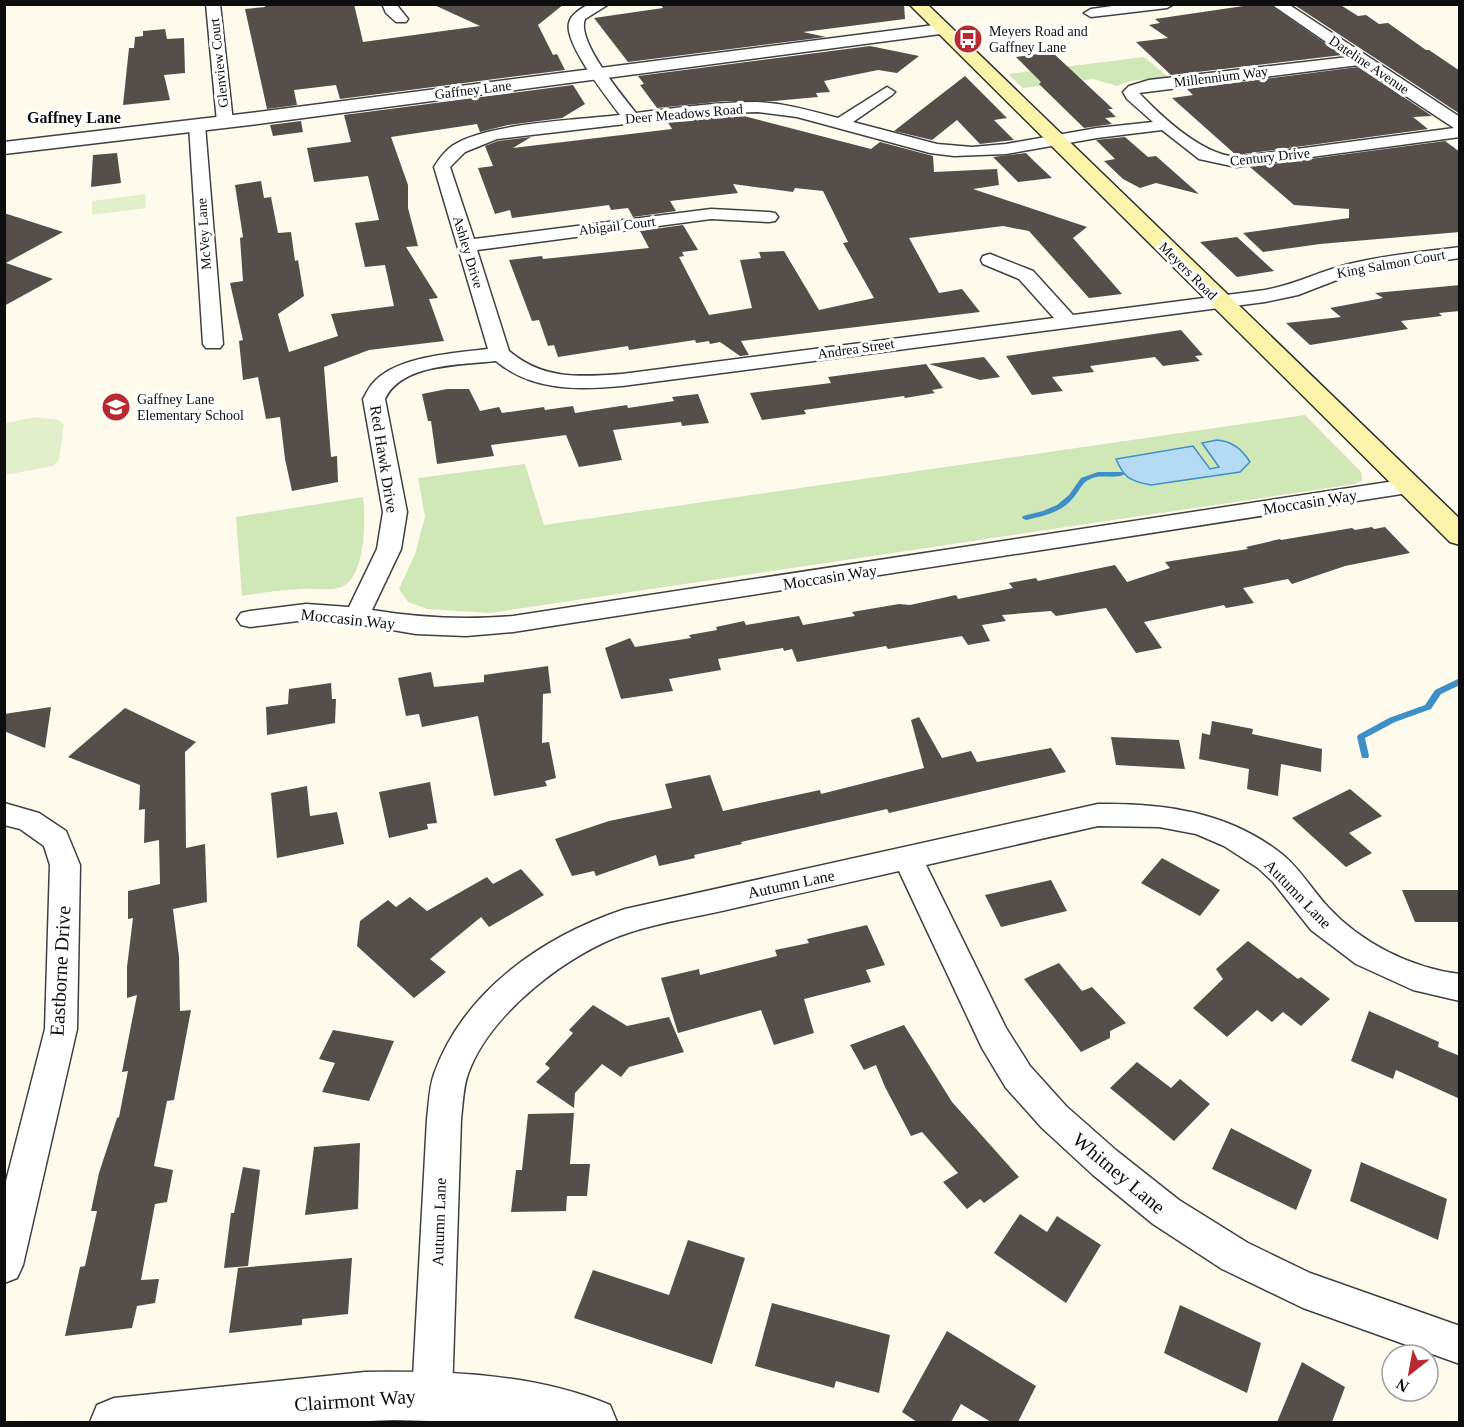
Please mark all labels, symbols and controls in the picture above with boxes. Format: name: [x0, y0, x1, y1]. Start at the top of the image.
street label: Glenview Court: [207, 17, 231, 108]
bus stop icon: Meyers Road and Gaffney Lane: [952, 23, 984, 55]
place label: Meyers Road and Gaffney Lane: [989, 24, 1088, 55]
street label: Dateline Avenue: [1326, 33, 1412, 97]
street label: Millennium Way: [1173, 64, 1269, 90]
street label: Gaffney Lane: [434, 78, 512, 102]
street label: Deer Meadows Road: [624, 101, 744, 127]
district label: Gaffney Lane: [27, 109, 121, 127]
street label: Century Drive: [1229, 145, 1311, 169]
street label: McVey Lane: [194, 198, 214, 270]
street label: Ashley Drive: [450, 214, 486, 290]
street label: Abigail Court: [578, 214, 656, 238]
street label: Meyers Road: [1156, 239, 1220, 303]
street label: King Salmon Court: [1336, 247, 1446, 281]
street label: Andrea Street: [817, 336, 895, 362]
school or university icon: Gaffney Lane Elementary School: [100, 391, 132, 423]
place label: Gaffney Lane Elementary School: [137, 392, 244, 423]
street label: Red Hawk Drive: [367, 404, 401, 514]
street label: Moccasin Way: [1262, 486, 1358, 519]
street label: Moccasin Way: [782, 561, 878, 594]
street label: Moccasin Way: [300, 606, 396, 633]
street label: Autumn Lane: [1261, 856, 1335, 932]
street label: Autumn Lane: [746, 866, 836, 902]
street label: Eastborne Drive: [46, 905, 74, 1037]
street label: Whitney Lane: [1068, 1128, 1170, 1219]
street label: Autumn Lane: [429, 1178, 449, 1266]
north arrow: [1380, 1343, 1440, 1403]
text: N: [1393, 1375, 1412, 1396]
street label: Clairmont Way: [293, 1385, 417, 1416]

